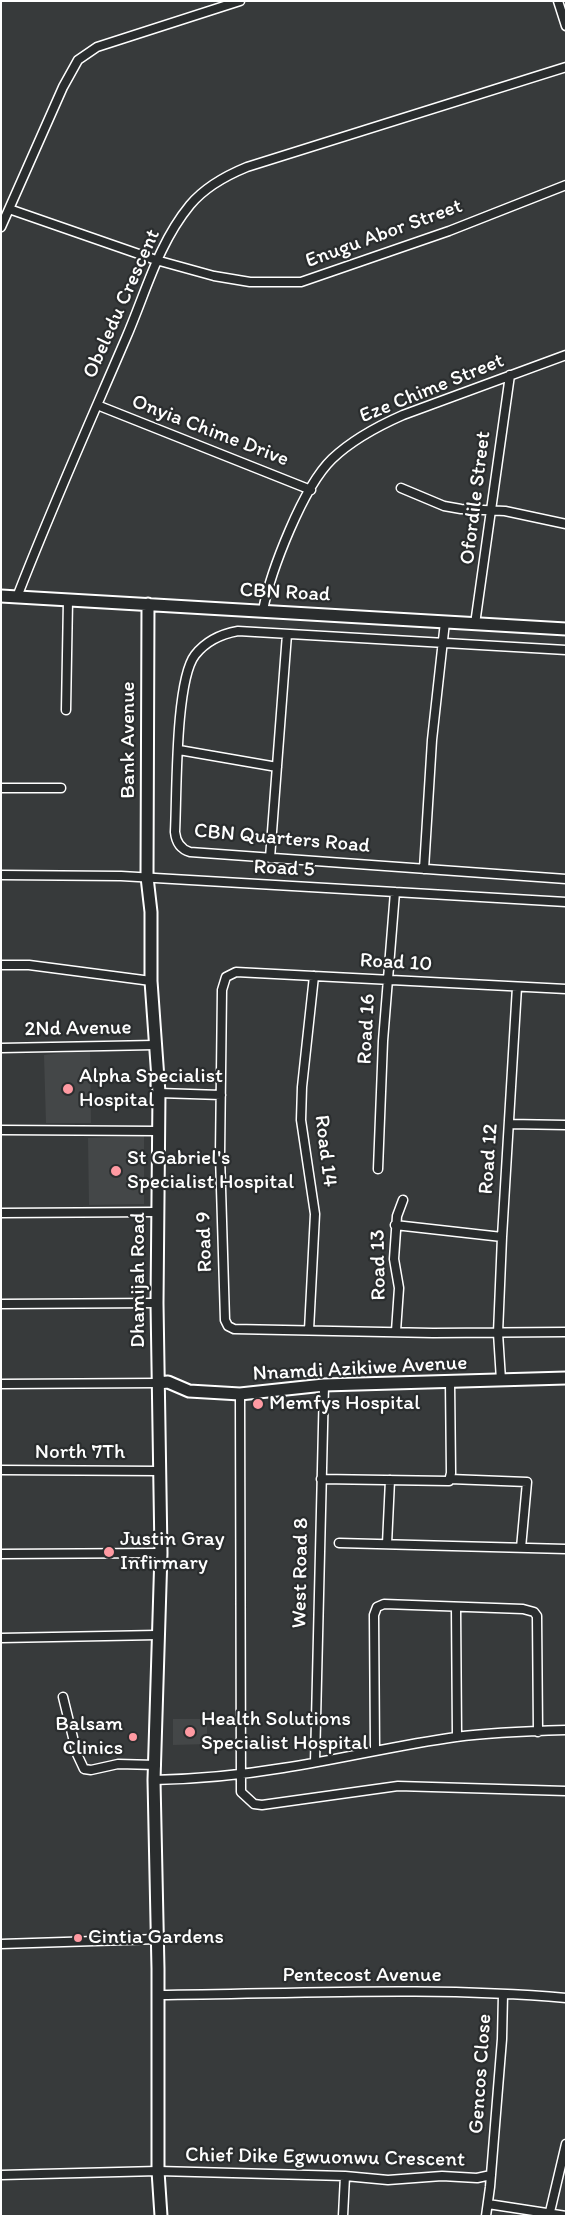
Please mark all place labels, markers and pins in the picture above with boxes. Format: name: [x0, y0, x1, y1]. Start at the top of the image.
place label: Alpha Specialist Hospital: [79, 1064, 223, 1114]
marker: Alpha Specialist Hospital: [61, 1082, 75, 1096]
place label: St Gabriel's Specialist Hospital: [127, 1146, 294, 1196]
marker: St Gabriel's Specialist Hospital: [109, 1164, 123, 1178]
place label: Memfys Hospital: [269, 1391, 420, 1417]
marker: Memfys Hospital: [251, 1397, 265, 1411]
place label: Justin Gray Infirmary: [120, 1527, 225, 1577]
marker: Justin Gray Infirmary: [102, 1545, 116, 1559]
place label: Health Solutions Specialist Hospital: [201, 1707, 368, 1757]
place label: Balsam Clinics: [55, 1712, 123, 1762]
marker: Health Solutions Specialist Hospital: [183, 1725, 197, 1739]
marker: Balsam Clinics: [127, 1731, 139, 1743]
place label: Cintia Gardens: [88, 1925, 224, 1951]
marker: Cintia Gardens: [72, 1932, 84, 1944]

